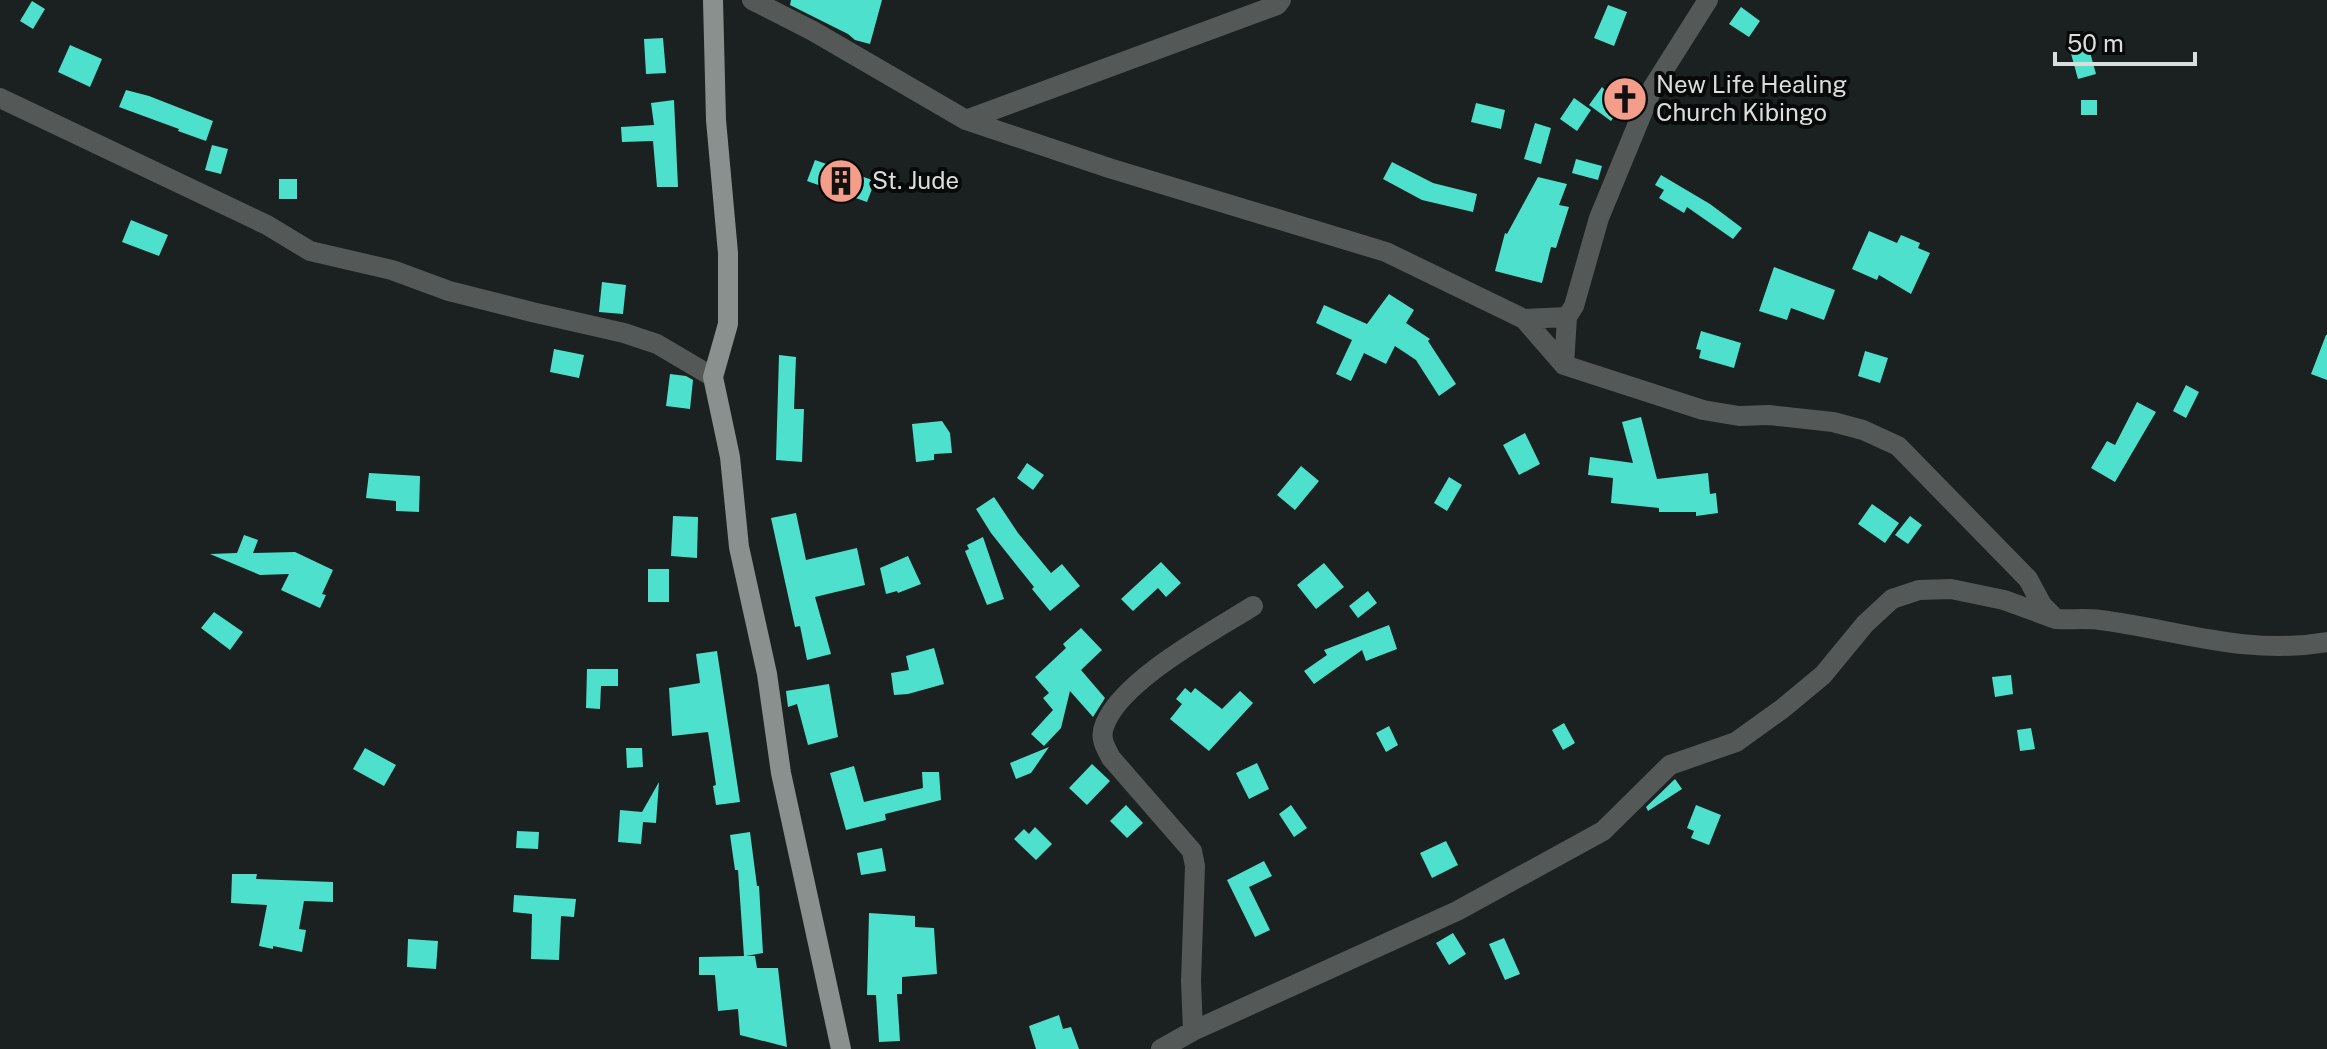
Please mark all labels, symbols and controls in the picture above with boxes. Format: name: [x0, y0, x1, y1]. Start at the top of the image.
scale bar: [2055, 16, 2195, 66]
text: 50 m: [2067, 29, 2124, 57]
place label: New Life Healing Church Kibingo: [1656, 70, 1847, 126]
church icon: New Life Healing Church Kibingo: [1601, 75, 1649, 123]
building icon: St. Jude: [817, 157, 865, 205]
place label: St. Jude: [872, 166, 959, 194]

